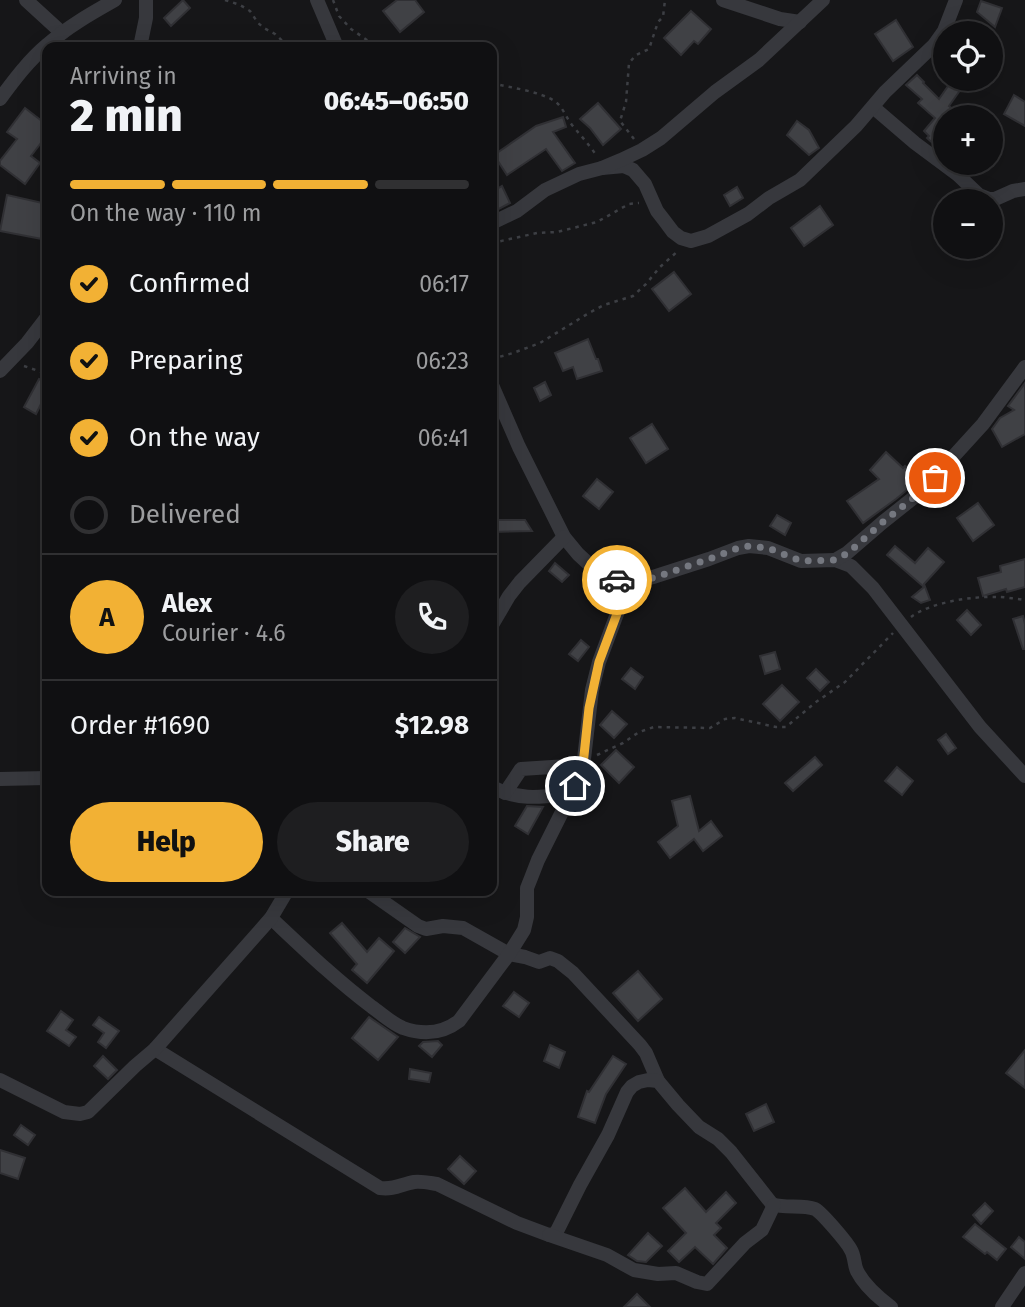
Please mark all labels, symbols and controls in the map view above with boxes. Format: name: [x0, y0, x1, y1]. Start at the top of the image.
map controls: [933, 21, 1003, 259]
button: locate: [933, 21, 1003, 91]
text: Arriving in: [70, 62, 177, 90]
text: 06:45–06:50: [324, 86, 469, 117]
text: 2 min: [70, 88, 183, 143]
button: +: [933, 105, 1003, 175]
button: −: [933, 189, 1003, 259]
text: On the way · 110 m: [70, 199, 262, 227]
icon: check: [70, 265, 108, 303]
text: Confirmed: [129, 268, 250, 299]
text: 06:17: [419, 270, 469, 298]
icon: check: [70, 342, 108, 380]
text: Preparing: [129, 345, 242, 376]
text: 06:23: [416, 347, 469, 375]
icon: check: [70, 419, 108, 457]
text: On the way: [129, 422, 260, 453]
text: 06:41: [418, 424, 469, 452]
pin: [905, 448, 965, 508]
icon: bag: [916, 459, 954, 497]
text: Delivered: [129, 499, 241, 530]
courier: [582, 545, 652, 615]
icon: car: [598, 561, 636, 599]
button: phone: [395, 580, 469, 654]
text: Alex: [162, 588, 212, 619]
text: A: [99, 602, 115, 633]
text: Courier · 4.6: [162, 619, 286, 647]
text: Order #1690: [70, 710, 210, 741]
text: $12.98: [395, 710, 469, 741]
pin: [545, 756, 605, 816]
icon: home: [556, 767, 594, 805]
button: Help: [70, 802, 263, 882]
button: Share: [277, 802, 469, 882]

